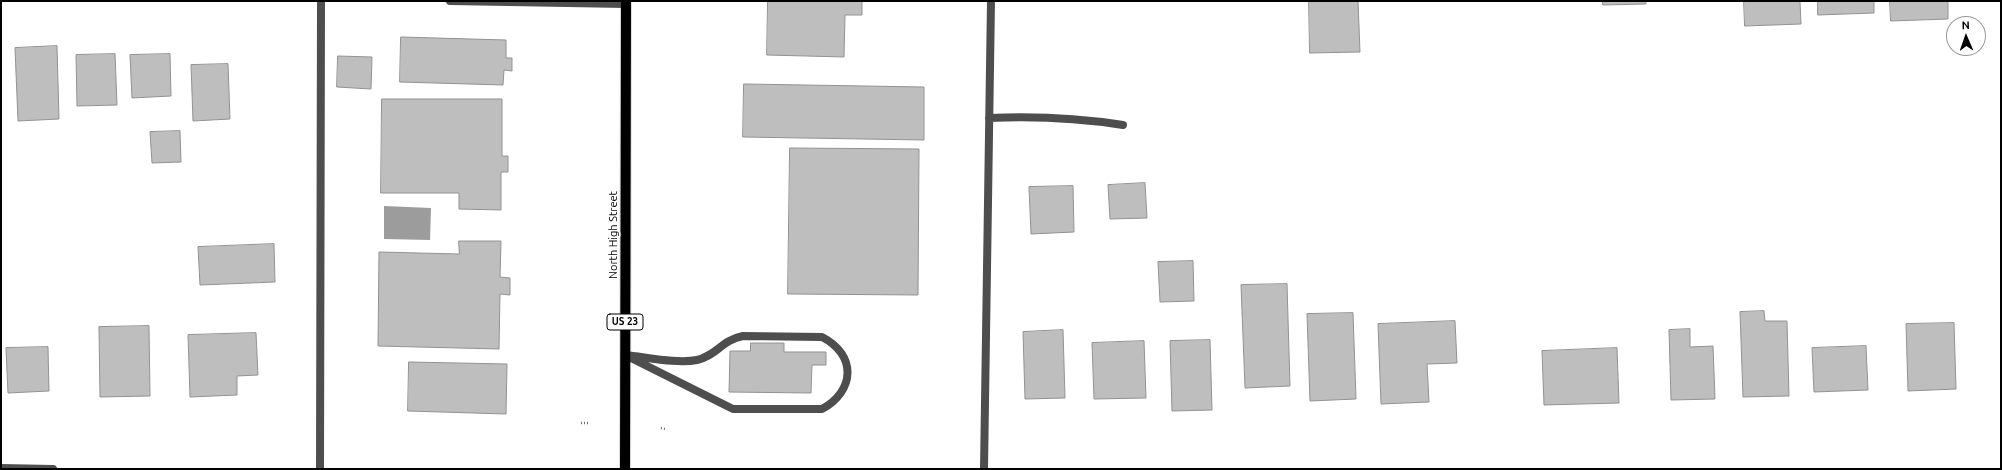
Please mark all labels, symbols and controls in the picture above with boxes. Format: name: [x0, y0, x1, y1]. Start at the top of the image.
north arrow: [1946, 16, 1986, 56]
text: N: [1961, 19, 1970, 31]
street label: North High Street: [606, 191, 620, 279]
road number: US 23: [607, 314, 643, 330]

